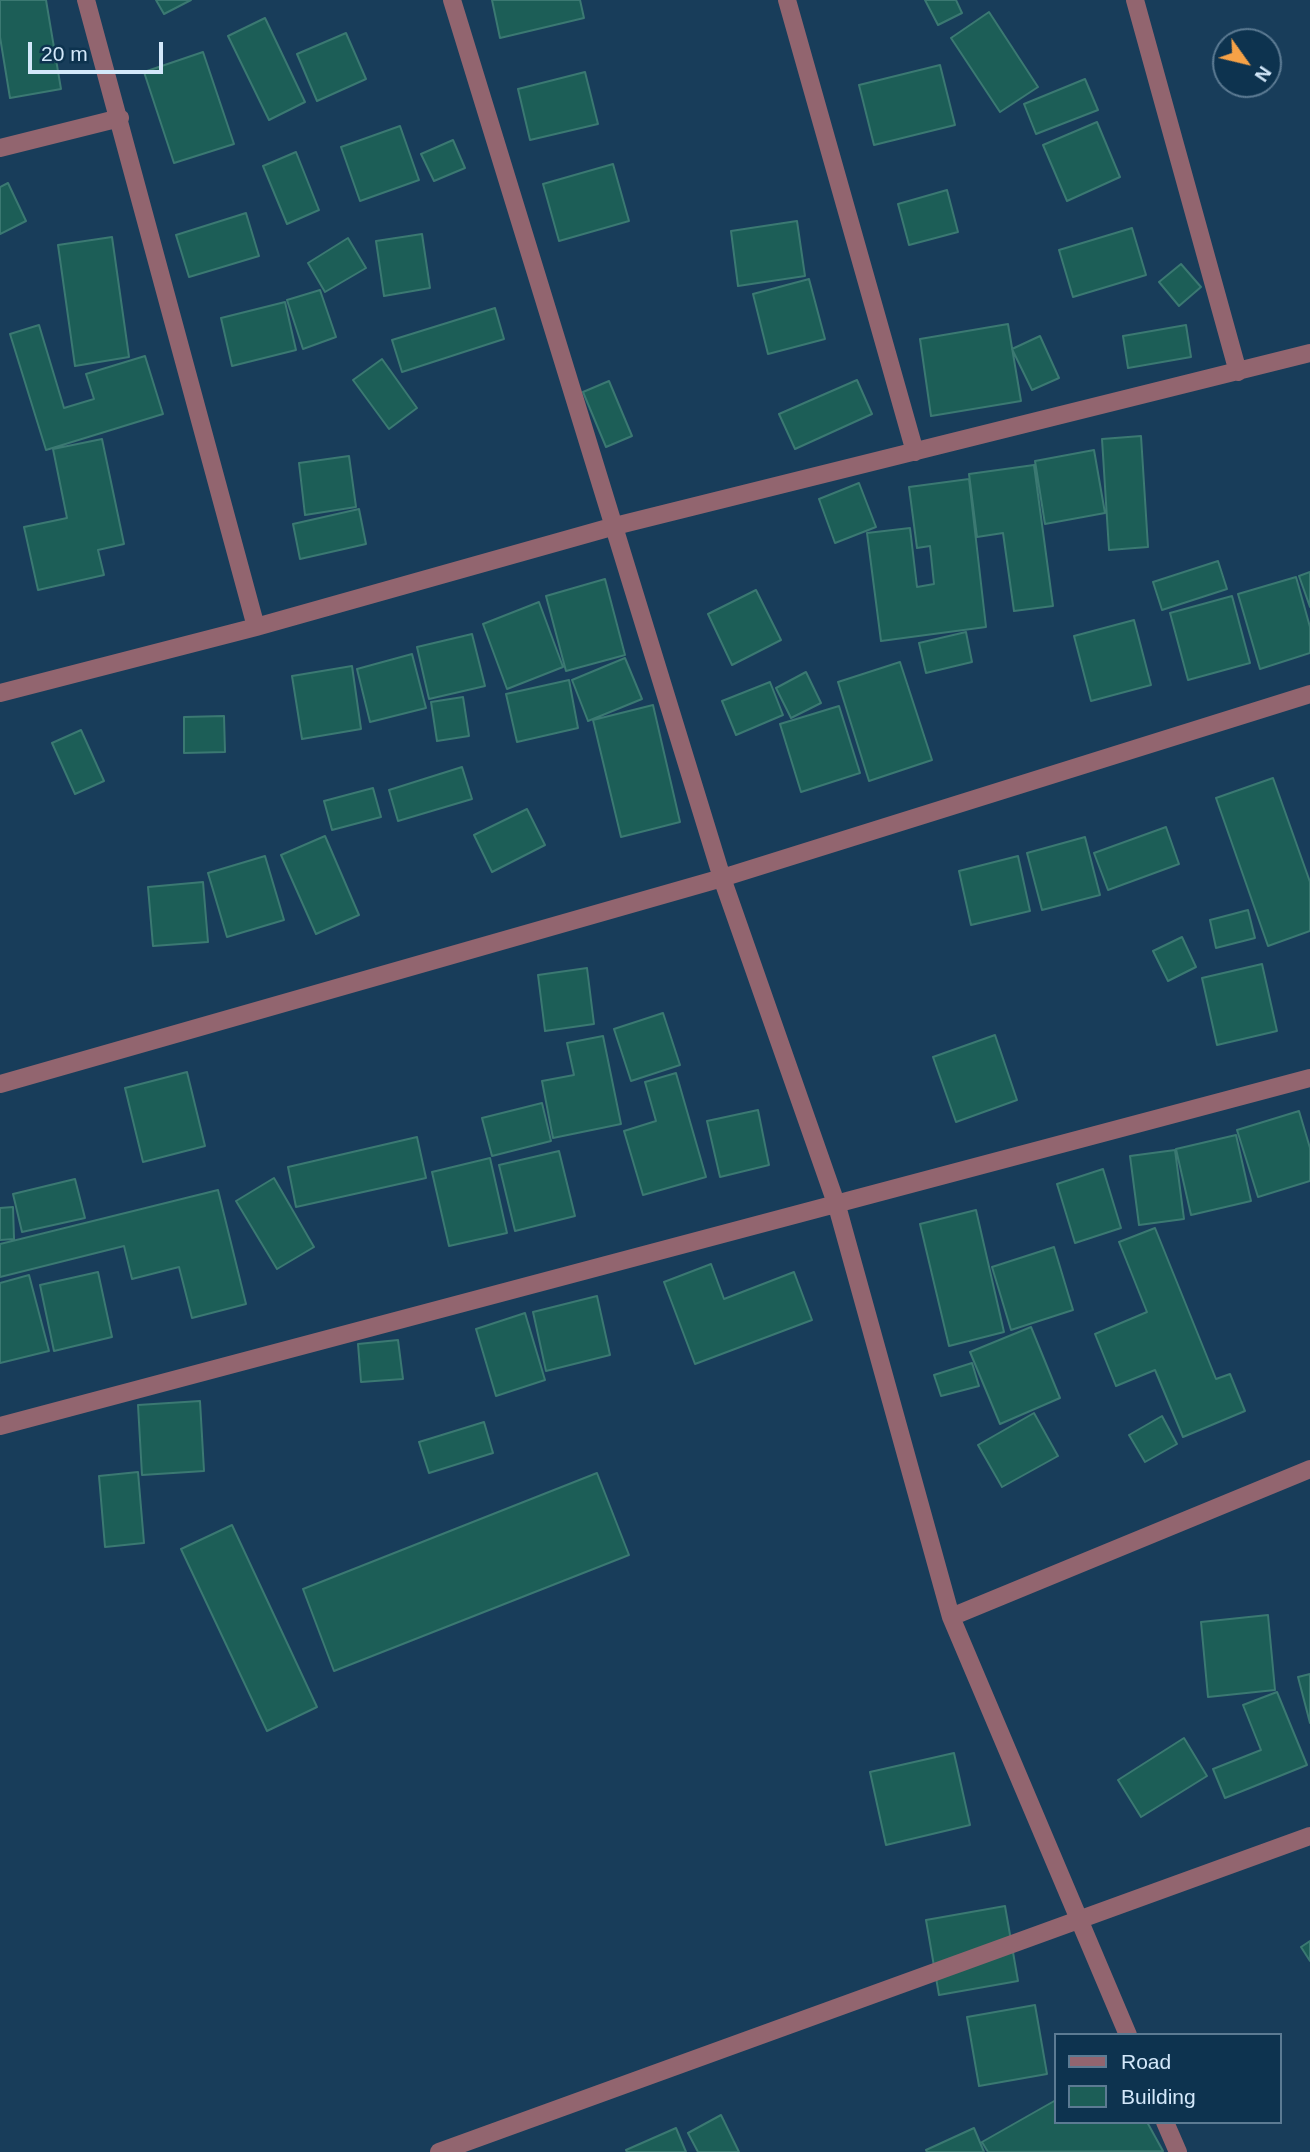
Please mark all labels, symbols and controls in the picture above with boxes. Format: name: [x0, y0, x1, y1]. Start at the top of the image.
scale bar: [32, 28, 166, 72]
north arrow: [1212, 28, 1282, 98]
text: 20 m: [41, 42, 88, 65]
text: N: [1251, 62, 1276, 85]
legend: [1054, 2033, 1282, 2124]
text: Road: [1121, 2050, 1171, 2073]
text: Building: [1121, 2085, 1196, 2108]

